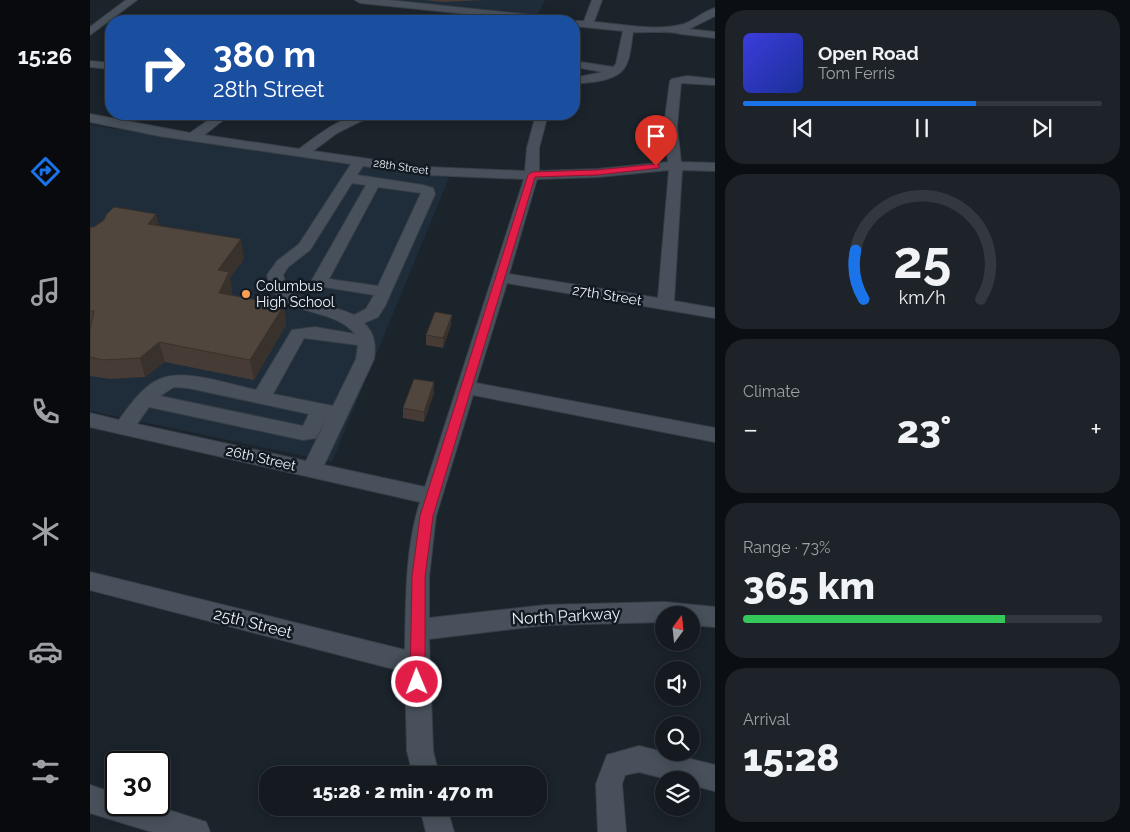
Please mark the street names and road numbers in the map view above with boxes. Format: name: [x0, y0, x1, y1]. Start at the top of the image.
street label: 28th Street: [373, 157, 430, 177]
street label: 27th Street: [571, 282, 643, 308]
street label: 26th Street: [225, 442, 298, 474]
street label: 25th Street: [212, 604, 295, 642]
street label: North Parkway: [511, 604, 621, 628]

